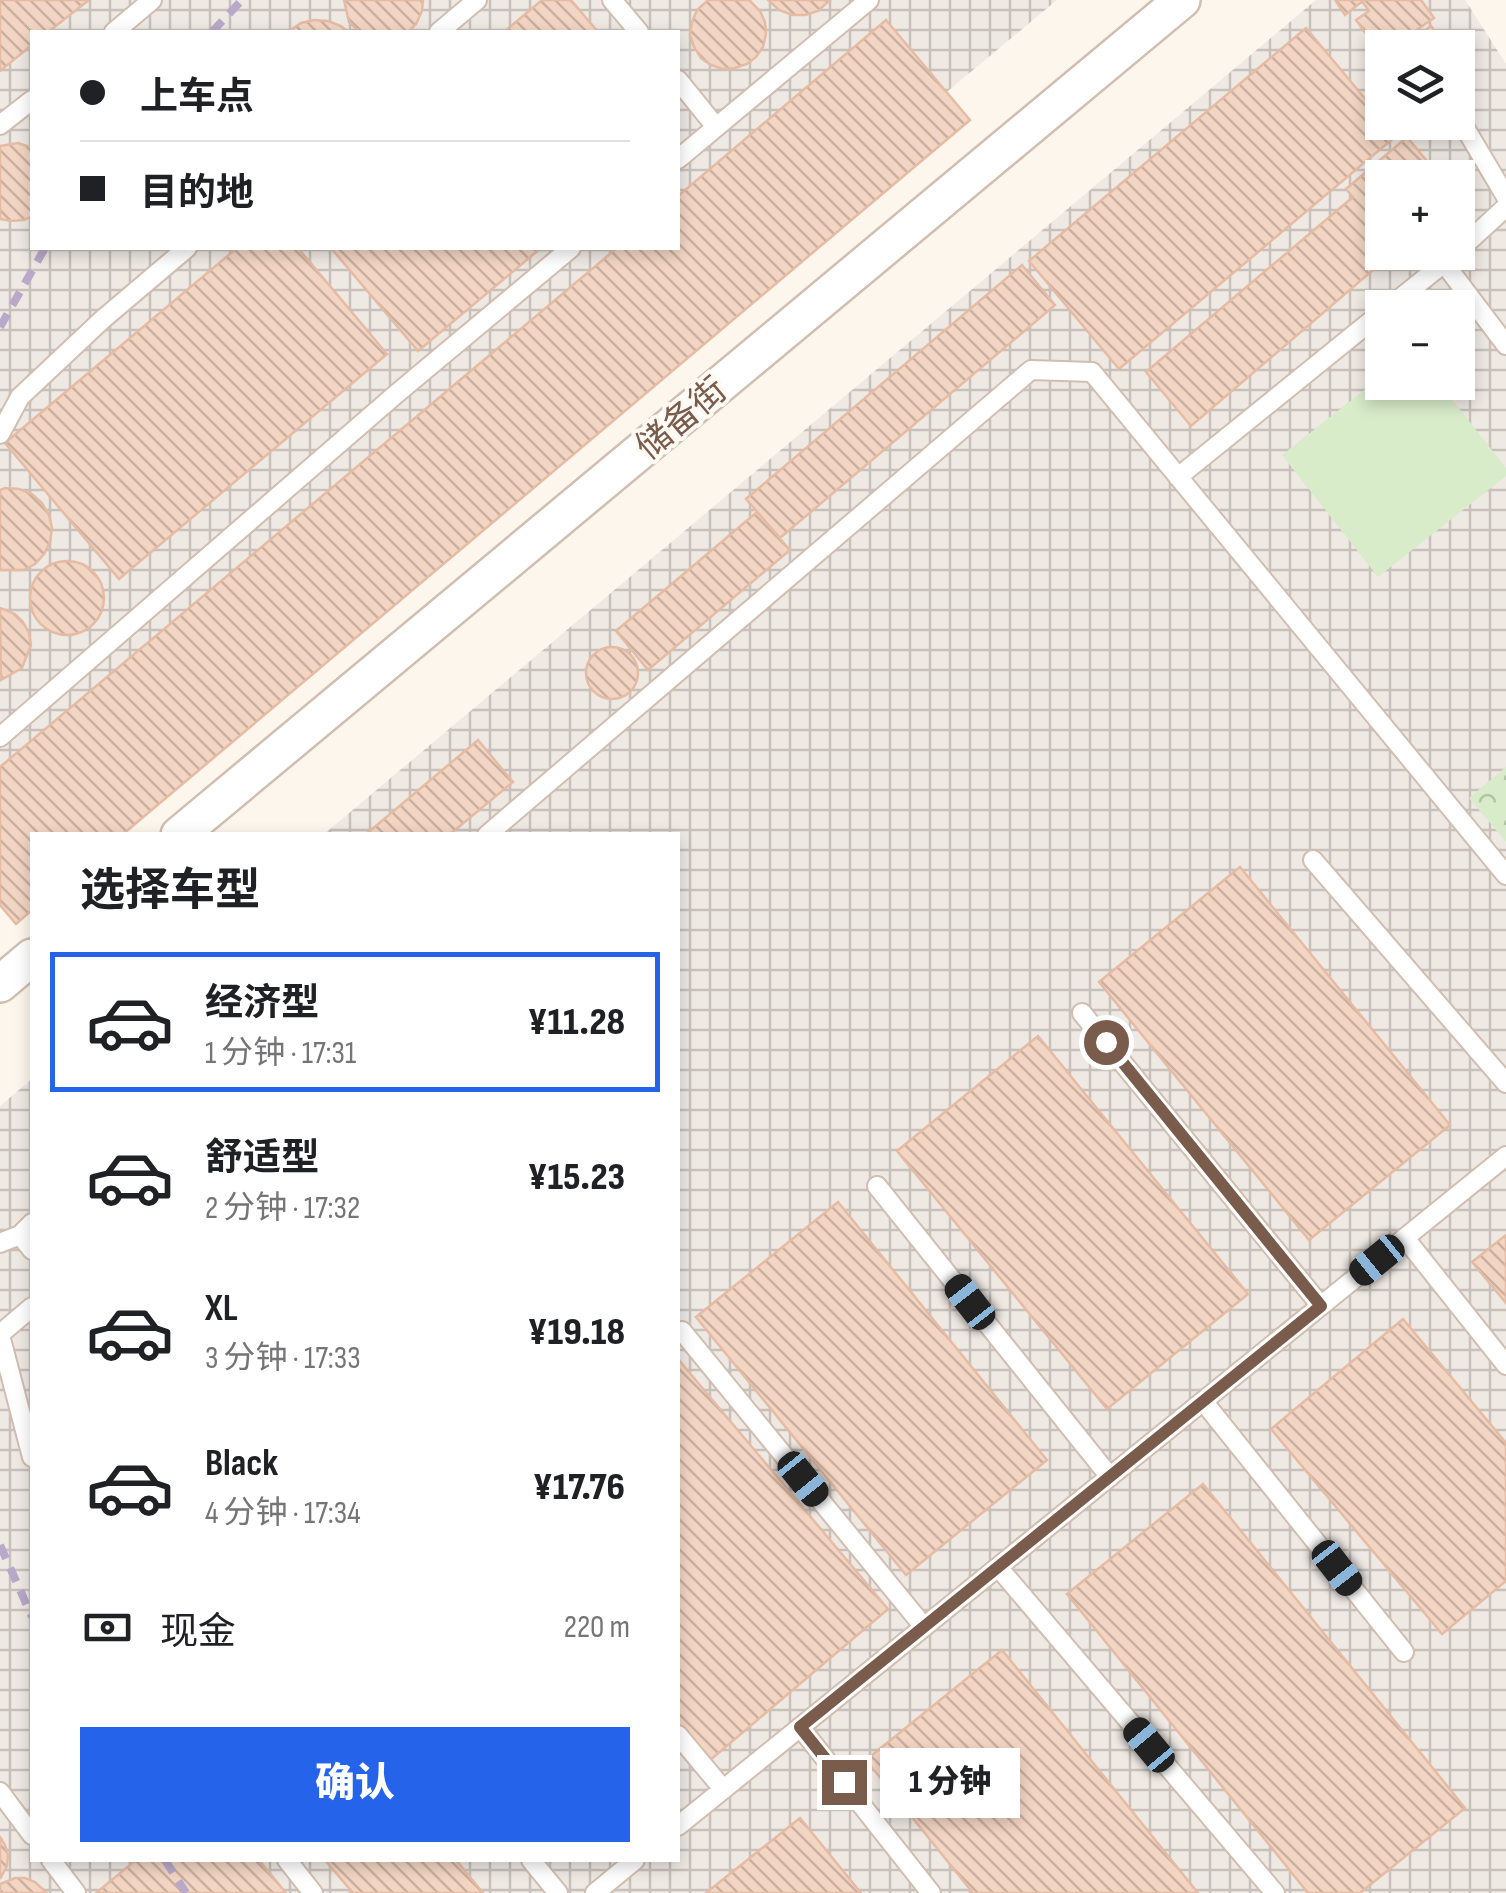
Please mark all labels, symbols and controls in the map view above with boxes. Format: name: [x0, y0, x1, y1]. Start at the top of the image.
map controls: [1365, 30, 1475, 400]
button: layers: [1365, 30, 1475, 140]
text: 上车点: [140, 75, 254, 120]
button: +: [1365, 160, 1475, 270]
text: 目的地: [140, 171, 254, 216]
button: −: [1365, 290, 1475, 400]
street label: 储备街: [628, 369, 736, 469]
text: 选择车型: [80, 864, 260, 919]
icon: car: [85, 977, 175, 1067]
text: 经济型: [205, 981, 319, 1026]
text: ¥11.28: [528, 1000, 625, 1045]
route start: [1084, 1020, 1129, 1065]
text: 1 分钟 · 17:31: [205, 1034, 356, 1073]
icon: car: [85, 1132, 175, 1222]
text: 舒适型: [205, 1136, 319, 1181]
text: ¥15.23: [528, 1155, 625, 1200]
text: 2 分钟 · 17:32: [205, 1189, 360, 1228]
car: [1344, 1229, 1410, 1291]
car: [940, 1269, 1000, 1335]
text: XL: [205, 1286, 238, 1331]
icon: car: [85, 1287, 175, 1377]
text: ¥19.18: [528, 1310, 625, 1355]
text: 3 分钟 · 17:33: [205, 1339, 361, 1378]
text: Black: [205, 1441, 278, 1486]
icon: car: [85, 1442, 175, 1532]
car: [772, 1446, 834, 1512]
text: ¥17.76: [533, 1465, 625, 1510]
text: 4 分钟 · 17:34: [205, 1494, 361, 1533]
car: [1307, 1535, 1367, 1601]
icon: cash: [80, 1600, 135, 1655]
text: 220 m: [564, 1608, 630, 1647]
text: 现金: [160, 1610, 236, 1655]
car: [1118, 1712, 1180, 1778]
button: 确认: [80, 1727, 630, 1842]
callout: 1 分钟: [879, 1747, 1019, 1817]
route end: [822, 1760, 867, 1805]
text: 1 分钟: [909, 1763, 991, 1802]

